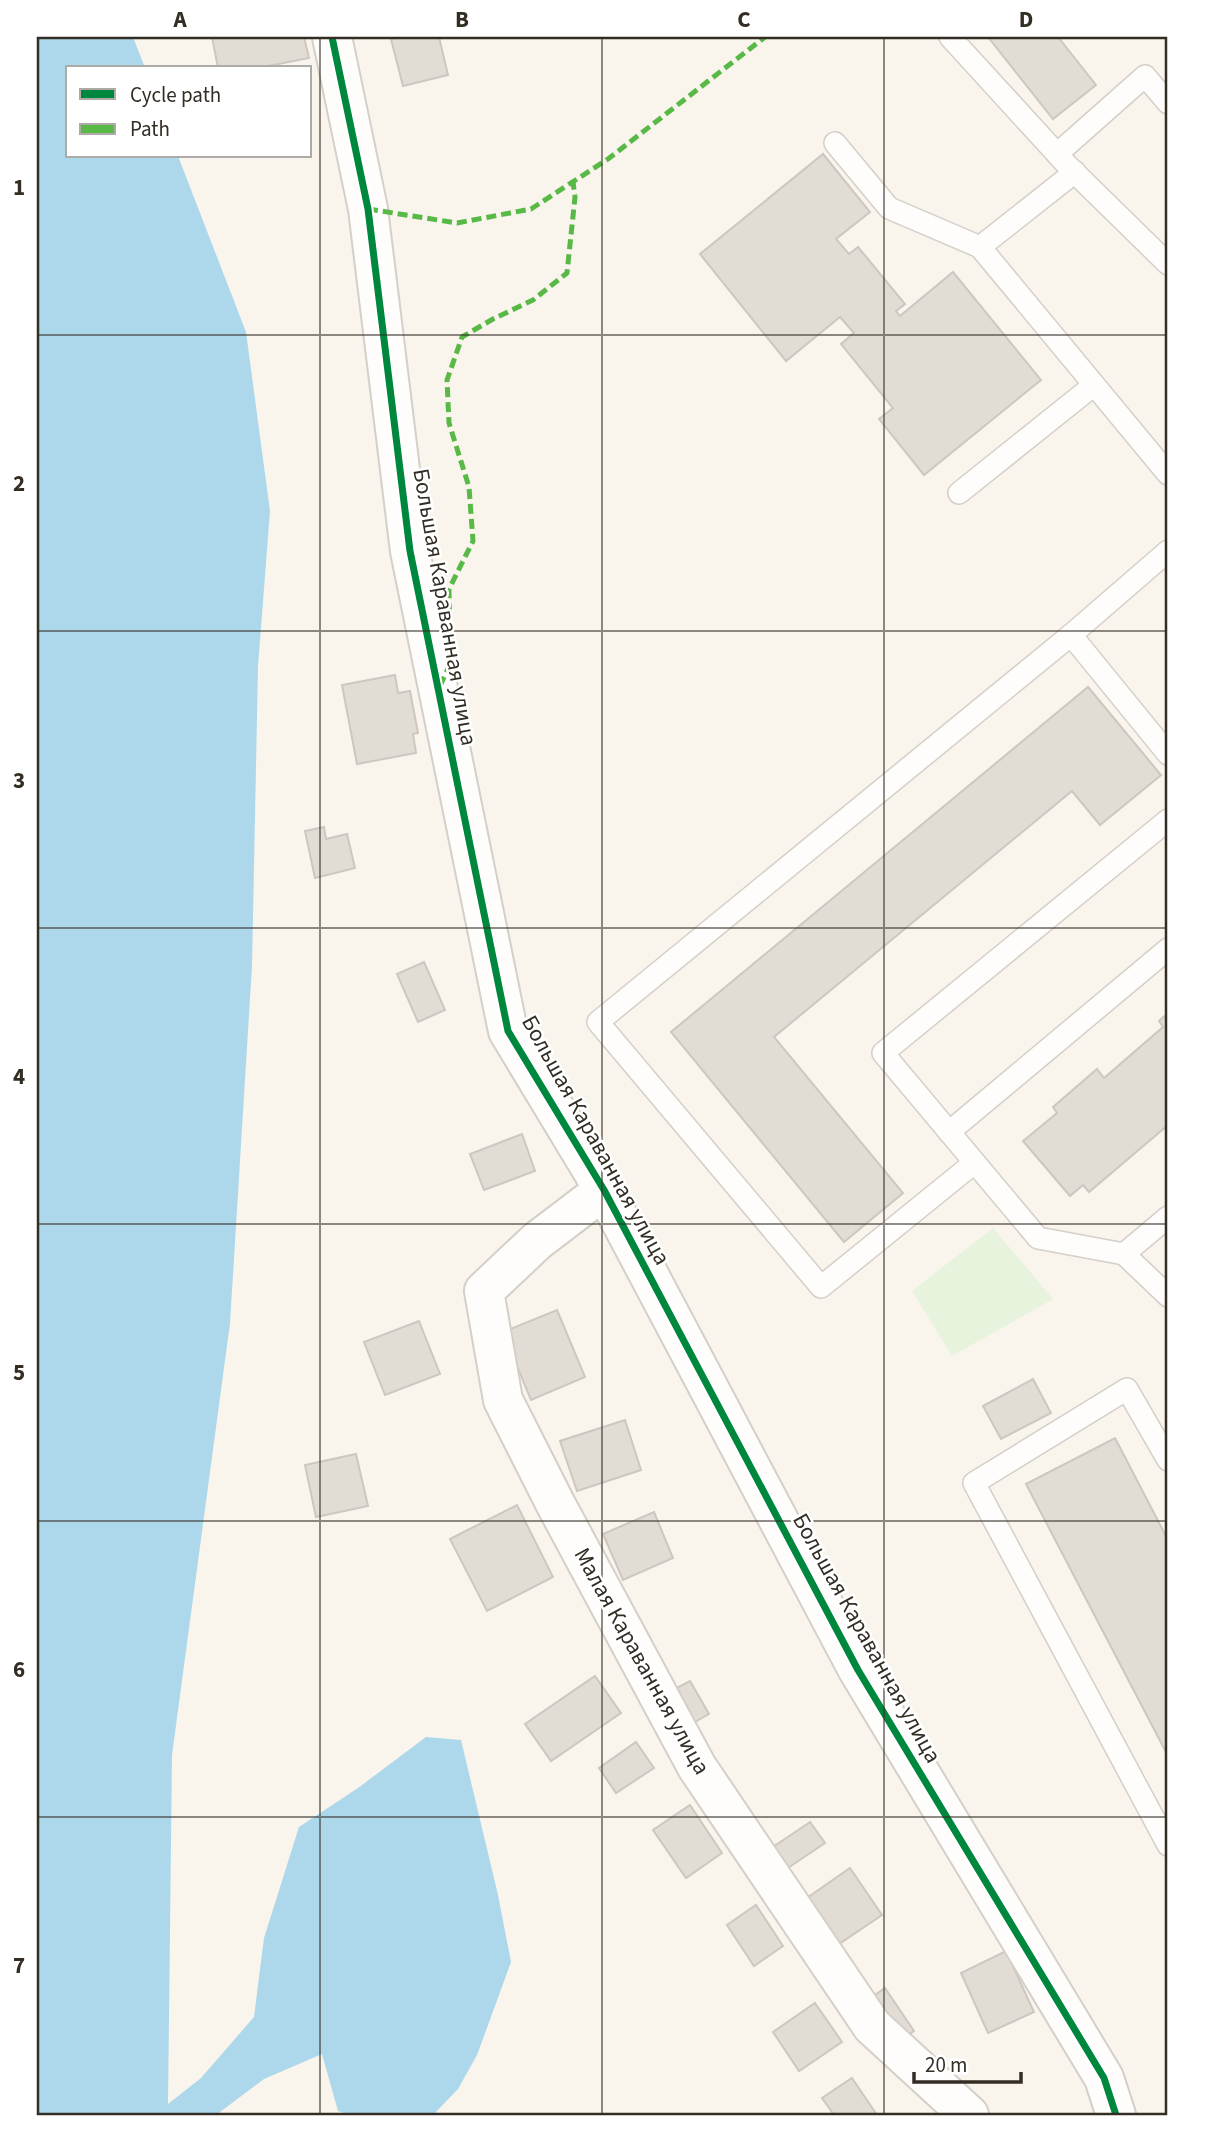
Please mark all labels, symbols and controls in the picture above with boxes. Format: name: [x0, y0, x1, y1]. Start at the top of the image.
text: A: [172, 3, 187, 36]
text: B: [455, 3, 469, 36]
text: C: [737, 3, 751, 36]
text: D: [1019, 3, 1033, 36]
legend: [66, 66, 312, 158]
text: Cycle path: [130, 80, 221, 110]
text: Path: [130, 114, 170, 144]
text: 1: [13, 171, 25, 204]
street label: Большая Караванная улица: [404, 466, 486, 748]
text: 2: [13, 467, 25, 500]
text: 3: [13, 764, 25, 797]
street label: Большая Караванная улица: [513, 1009, 679, 1271]
text: 4: [13, 1060, 25, 1093]
text: 5: [13, 1356, 25, 1389]
street label: Большая Караванная улица: [784, 1507, 950, 1769]
street label: Малая Караванная улица: [566, 1542, 718, 1780]
text: 6: [13, 1653, 25, 1686]
text: 7: [13, 1949, 25, 1982]
scale bar: [914, 2040, 1021, 2084]
text: 20 m: [925, 2050, 967, 2080]

